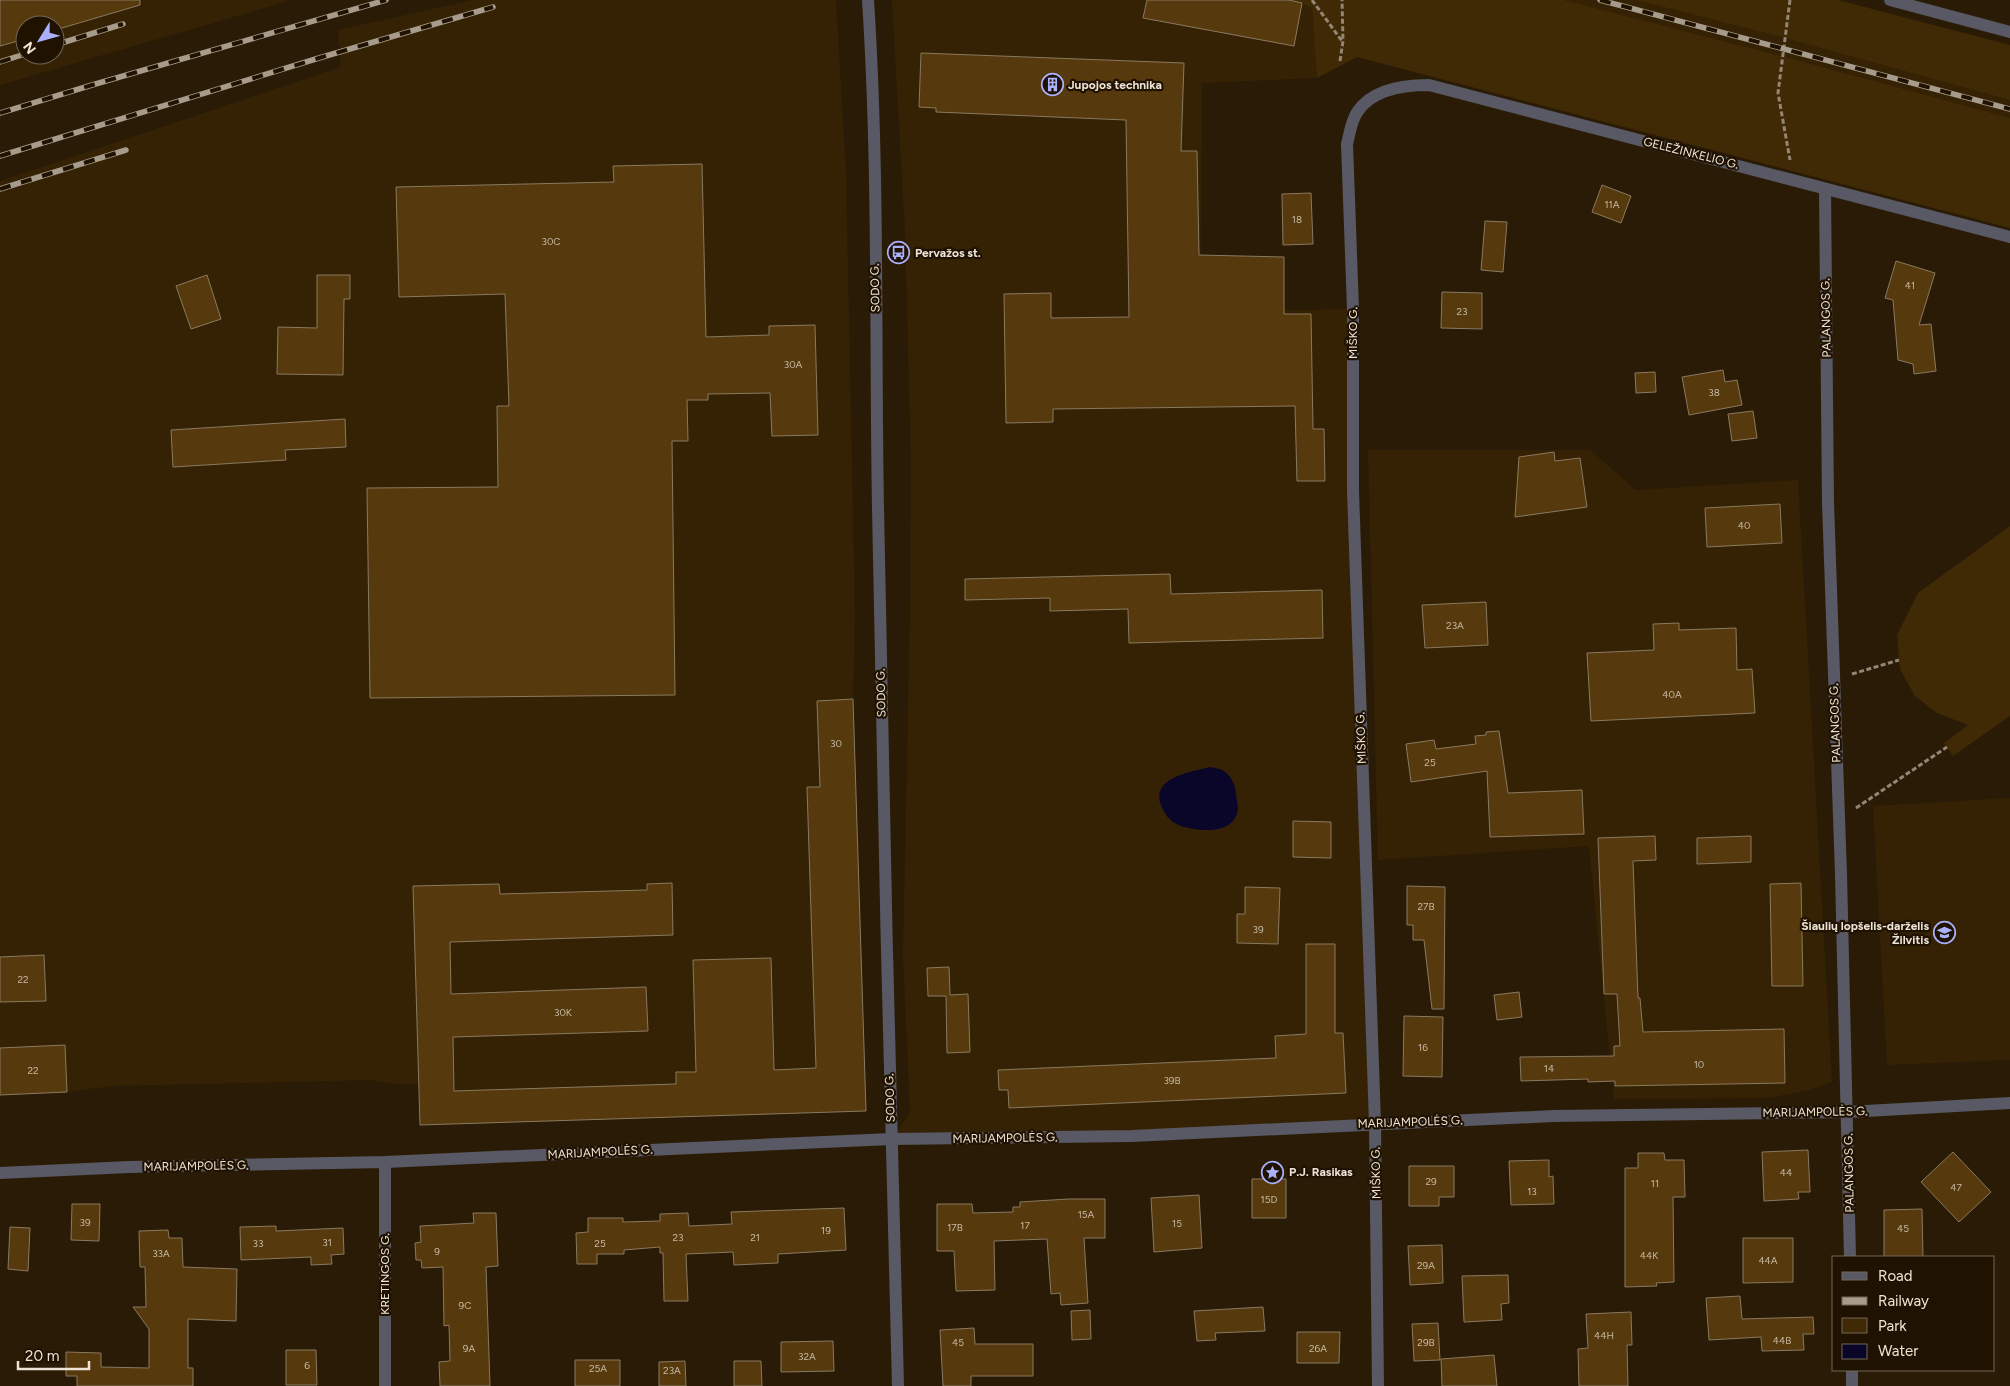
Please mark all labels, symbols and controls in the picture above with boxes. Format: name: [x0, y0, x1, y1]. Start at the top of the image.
north arrow: [15, 15, 65, 65]
text: N: [20, 38, 40, 57]
building icon: Jupojos technika: [1040, 73, 1064, 97]
place label: Jupojos technika: [1068, 78, 1162, 92]
street label: GELEŽINKELIO G.: [1642, 134, 1740, 172]
house number: 11A: [1604, 198, 1620, 211]
house number: 18: [1292, 213, 1302, 226]
house number: 30C: [541, 235, 561, 248]
bus stop icon: Pervažos st.: [887, 241, 911, 265]
place label: Pervažos st.: [915, 246, 981, 260]
street label: SODO G.: [868, 263, 882, 313]
street label: PALANGOS G.: [1818, 278, 1834, 358]
house number: 41: [1905, 279, 1915, 292]
house number: 23: [1456, 305, 1468, 318]
street label: MIŠKO G.: [1346, 307, 1360, 359]
house number: 30A: [784, 358, 803, 371]
house number: 38: [1708, 386, 1720, 399]
house number: 40: [1738, 519, 1750, 532]
house number: 23A: [1446, 619, 1464, 632]
street label: SODO G.: [874, 668, 888, 718]
street label: PALANGOS G.: [1827, 683, 1843, 763]
house number: 40A: [1662, 688, 1682, 701]
street label: MIŠKO G.: [1353, 712, 1369, 764]
house number: 30: [830, 737, 842, 750]
house number: 25: [1424, 756, 1436, 769]
house number: 27B: [1417, 900, 1435, 913]
place label: Šiaulių lopšelis-darželis Žilvitis: [1801, 919, 1929, 947]
school or university icon: Šiaulių lopšelis-darželis Žilvitis: [1933, 921, 1957, 945]
house number: 39: [1252, 923, 1264, 936]
house number: 22: [17, 973, 29, 986]
house number: 30K: [554, 1006, 573, 1019]
house number: 16: [1418, 1041, 1428, 1054]
house number: 10: [1694, 1058, 1704, 1071]
house number: 14: [1544, 1062, 1554, 1075]
house number: 22: [27, 1064, 39, 1077]
street label: SODO G.: [882, 1073, 898, 1123]
house number: 39B: [1163, 1074, 1181, 1087]
street label: MARIJAMPOLĖS G.: [1762, 1104, 1868, 1120]
street label: MARIJAMPOLĖS G.: [1357, 1113, 1463, 1131]
street label: MARIJAMPOLĖS G.: [952, 1130, 1058, 1146]
street label: PALANGOS G.: [1841, 1133, 1857, 1213]
street label: MARIJAMPOLĖS G.: [547, 1142, 653, 1162]
street label: MIŠKO G.: [1369, 1147, 1383, 1199]
street label: MARIJAMPOLĖS G.: [143, 1158, 249, 1174]
place icon: P.J. Rasikas: [1261, 1160, 1285, 1184]
place label: P.J. Rasikas: [1289, 1165, 1353, 1179]
house number: 44: [1780, 1166, 1792, 1179]
house number: 29: [1425, 1175, 1437, 1188]
house number: 11: [1651, 1177, 1659, 1190]
house number: 47: [1950, 1181, 1962, 1194]
house number: 13: [1527, 1185, 1537, 1198]
house number: 15D: [1261, 1193, 1277, 1206]
house number: 15A: [1078, 1208, 1095, 1221]
house number: 39: [79, 1216, 91, 1229]
house number: 15: [1172, 1217, 1182, 1230]
house number: 17: [1020, 1219, 1030, 1232]
house number: 17B: [947, 1221, 963, 1234]
house number: 45: [1897, 1222, 1909, 1235]
house number: 19: [821, 1224, 831, 1237]
house number: 23: [672, 1231, 684, 1244]
house number: 21: [750, 1231, 760, 1244]
street label: KRETINGOS G.: [378, 1233, 392, 1315]
house number: 31: [322, 1236, 332, 1249]
house number: 33: [253, 1237, 263, 1250]
house number: 25: [594, 1237, 606, 1250]
house number: 9: [434, 1245, 440, 1258]
house number: 33A: [152, 1247, 170, 1260]
house number: 44K: [1640, 1249, 1659, 1262]
house number: 44A: [1758, 1254, 1778, 1267]
legend: [1832, 1256, 1995, 1371]
house number: 29A: [1417, 1259, 1435, 1272]
text: Road: [1878, 1267, 1913, 1285]
text: Railway: [1878, 1292, 1929, 1310]
house number: 9C: [459, 1299, 471, 1312]
text: Park: [1878, 1317, 1907, 1335]
house number: 44H: [1594, 1329, 1614, 1342]
house number: 44B: [1773, 1334, 1791, 1347]
house number: 45: [952, 1336, 964, 1349]
house number: 29B: [1417, 1336, 1435, 1349]
scale bar: [18, 1338, 89, 1370]
house number: 9A: [463, 1342, 475, 1355]
house number: 26A: [1309, 1342, 1327, 1355]
text: Water: [1878, 1342, 1918, 1360]
text: 20 m: [25, 1347, 59, 1365]
house number: 32A: [798, 1350, 816, 1363]
house number: 6: [304, 1359, 310, 1372]
house number: 25A: [589, 1362, 607, 1375]
house number: 23A: [663, 1364, 681, 1377]

